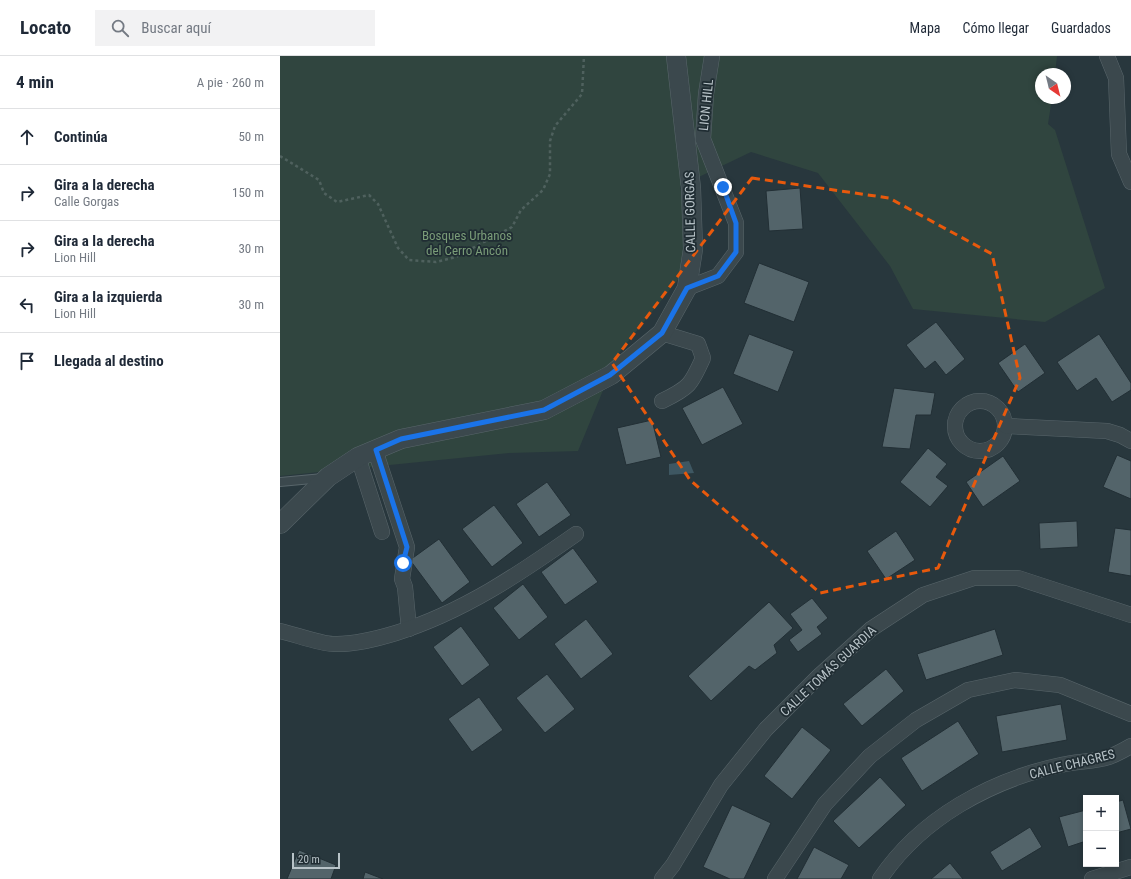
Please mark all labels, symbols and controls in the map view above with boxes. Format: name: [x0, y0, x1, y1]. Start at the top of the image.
search box: [95, 10, 375, 46]
text: Locato: [20, 16, 71, 39]
icon: search: [109, 17, 131, 39]
text: Buscar aquí: [141, 19, 211, 37]
text: Mapa: [910, 20, 941, 36]
text: Cómo llegar: [963, 20, 1029, 36]
text: Guardados: [1051, 20, 1111, 36]
north arrow: [1035, 68, 1071, 104]
text: 4 min: [16, 72, 54, 92]
text: A pie · 260 m: [197, 75, 264, 90]
street label: LION HILL: [696, 78, 716, 132]
icon: ahead: [16, 126, 38, 148]
text: Continúa: [54, 128, 108, 146]
text: 50 m: [238, 129, 264, 144]
street label: CALLE GORGAS: [682, 171, 698, 253]
text: Gira a la derecha: [54, 176, 155, 194]
route end: [714, 178, 732, 196]
icon: right: [16, 182, 38, 204]
text: 150 m: [232, 185, 264, 200]
text: Calle Gorgas: [54, 194, 119, 209]
park label: Bosques Urbanos del Cerro Ancón: [422, 228, 512, 258]
text: Gira a la derecha: [54, 232, 155, 250]
icon: right: [16, 238, 38, 260]
text: 30 m: [238, 241, 264, 256]
text: Lion Hill: [54, 250, 96, 265]
text: Gira a la izquierda: [54, 288, 162, 306]
icon: left: [16, 294, 38, 316]
text: 30 m: [238, 297, 264, 312]
text: Lion Hill: [54, 306, 96, 321]
icon: arrive: [16, 350, 38, 372]
text: Llegada al destino: [54, 352, 164, 370]
route start: [394, 554, 412, 572]
street label: CALLE TOMÁS GUARDIA: [777, 622, 879, 719]
street label: CALLE CHAGRES: [1028, 746, 1116, 782]
map controls: [1083, 795, 1119, 867]
button: +: [1083, 795, 1119, 831]
button: −: [1083, 831, 1119, 867]
scale bar: [292, 851, 340, 870]
text: 20 m: [298, 853, 320, 866]

